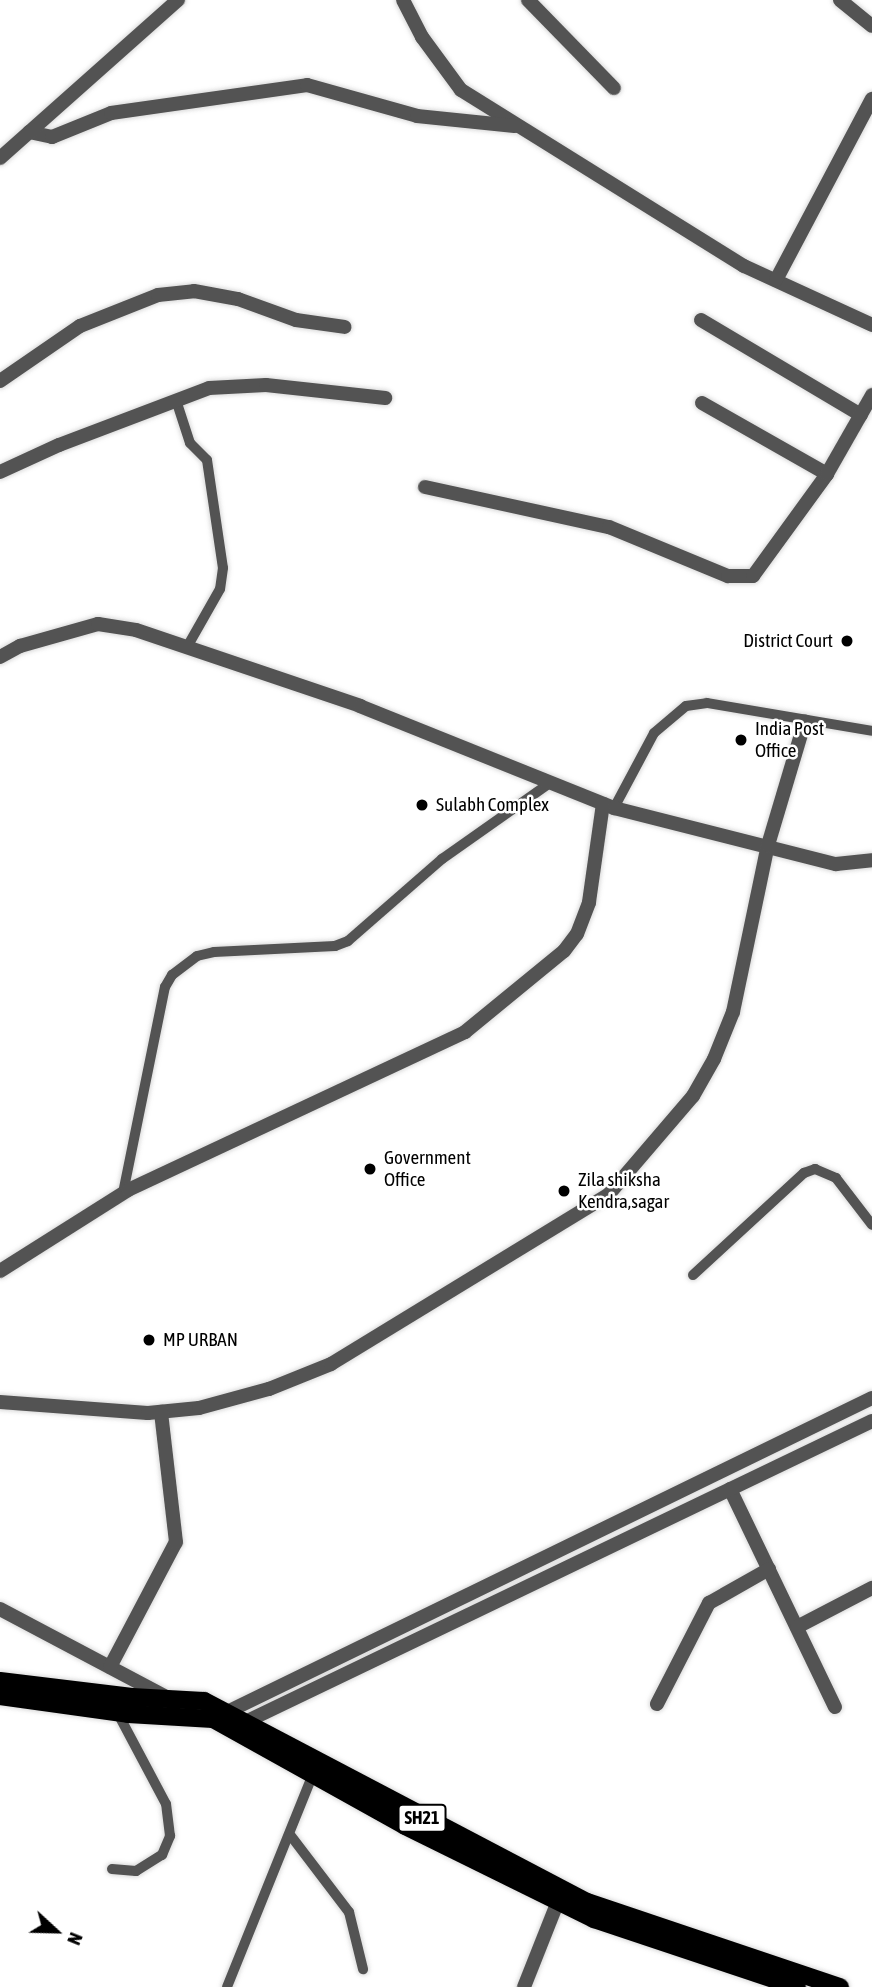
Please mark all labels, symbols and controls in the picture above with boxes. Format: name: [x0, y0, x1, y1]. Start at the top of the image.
place label: District Court: [743, 630, 833, 652]
marker: District Court: [839, 633, 855, 649]
place label: India Post Office: [755, 718, 824, 762]
marker: India Post Office: [733, 732, 749, 748]
place label: Sulabh Complex: [436, 794, 549, 816]
marker: Sulabh Complex: [414, 797, 430, 813]
place label: Government Office: [384, 1147, 471, 1191]
marker: Government Office: [362, 1161, 378, 1177]
place label: Zila shiksha Kendra,sagar: [578, 1169, 669, 1213]
marker: Zila shiksha Kendra,sagar: [556, 1183, 572, 1199]
place label: MP URBAN: [163, 1329, 238, 1351]
marker: MP URBAN: [141, 1332, 157, 1348]
road number: SH21: [398, 1804, 446, 1832]
north arrow: [21, 1896, 91, 1966]
text: N: [63, 1930, 88, 1948]

